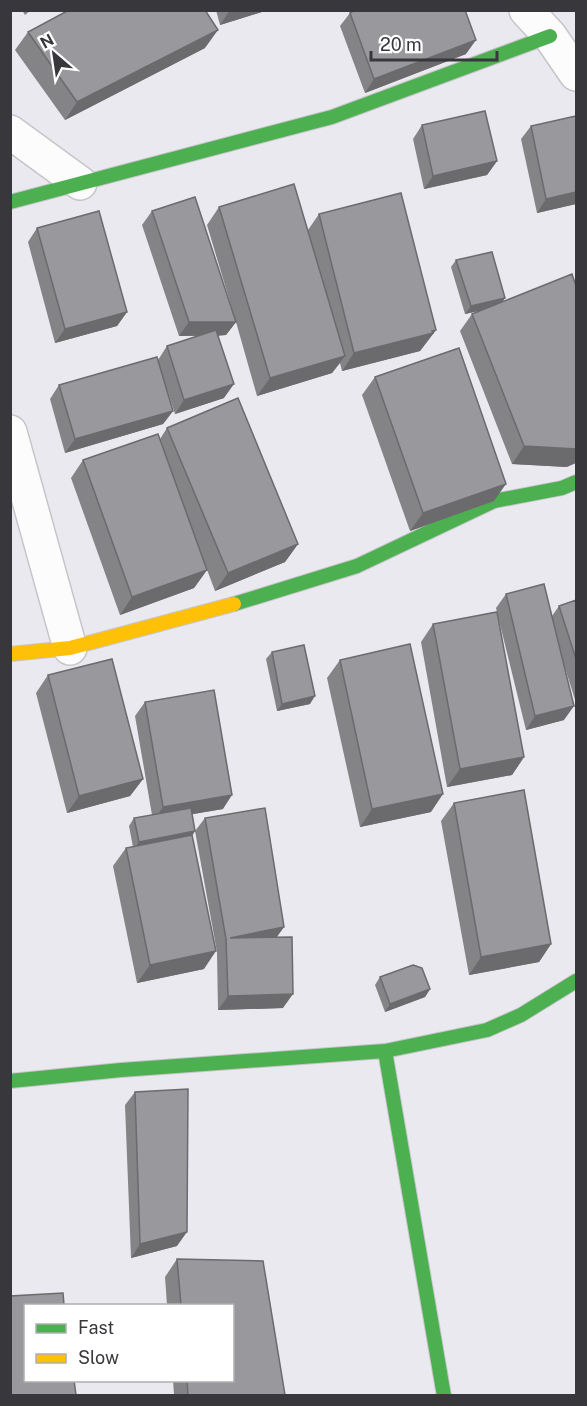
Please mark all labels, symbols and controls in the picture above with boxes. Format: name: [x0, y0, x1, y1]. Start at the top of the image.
north arrow: [24, 24, 84, 84]
scale bar: [371, 24, 497, 62]
text: N: [37, 30, 57, 53]
text: 20 m: [380, 34, 422, 55]
legend: [24, 1304, 234, 1382]
text: Fast: [78, 1317, 114, 1338]
text: Slow: [78, 1347, 119, 1368]

